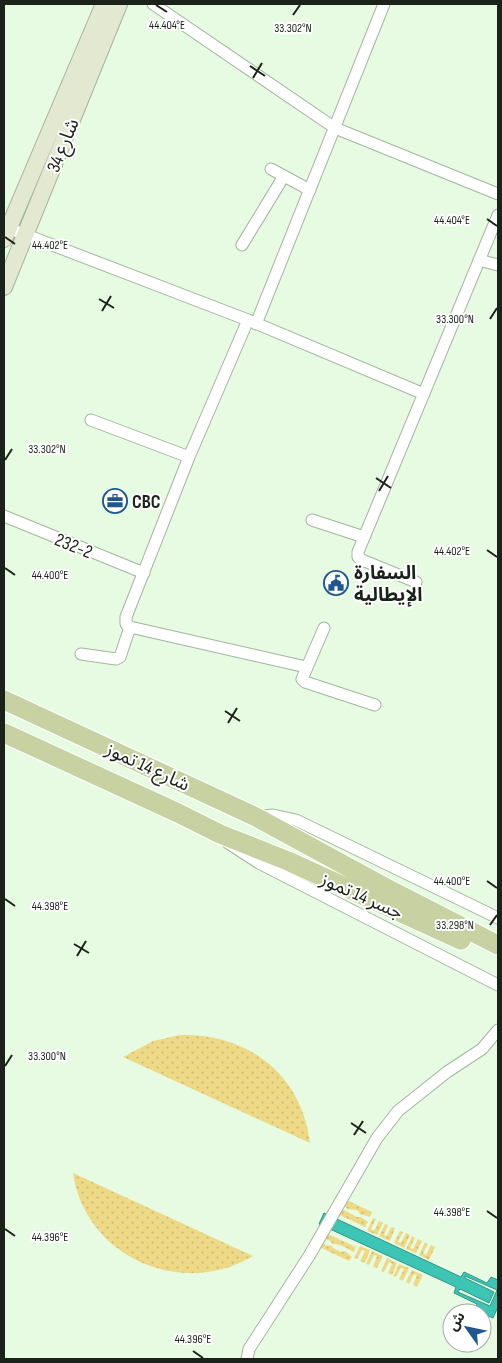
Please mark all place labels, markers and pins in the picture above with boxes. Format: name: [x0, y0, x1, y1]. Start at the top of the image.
office icon: CBC: [102, 488, 128, 514]
place label: CBC: [132, 491, 161, 514]
place label: السفارة الإيطالية: [354, 562, 423, 607]
public building icon: السفارة الإيطالية: [323, 570, 349, 596]

